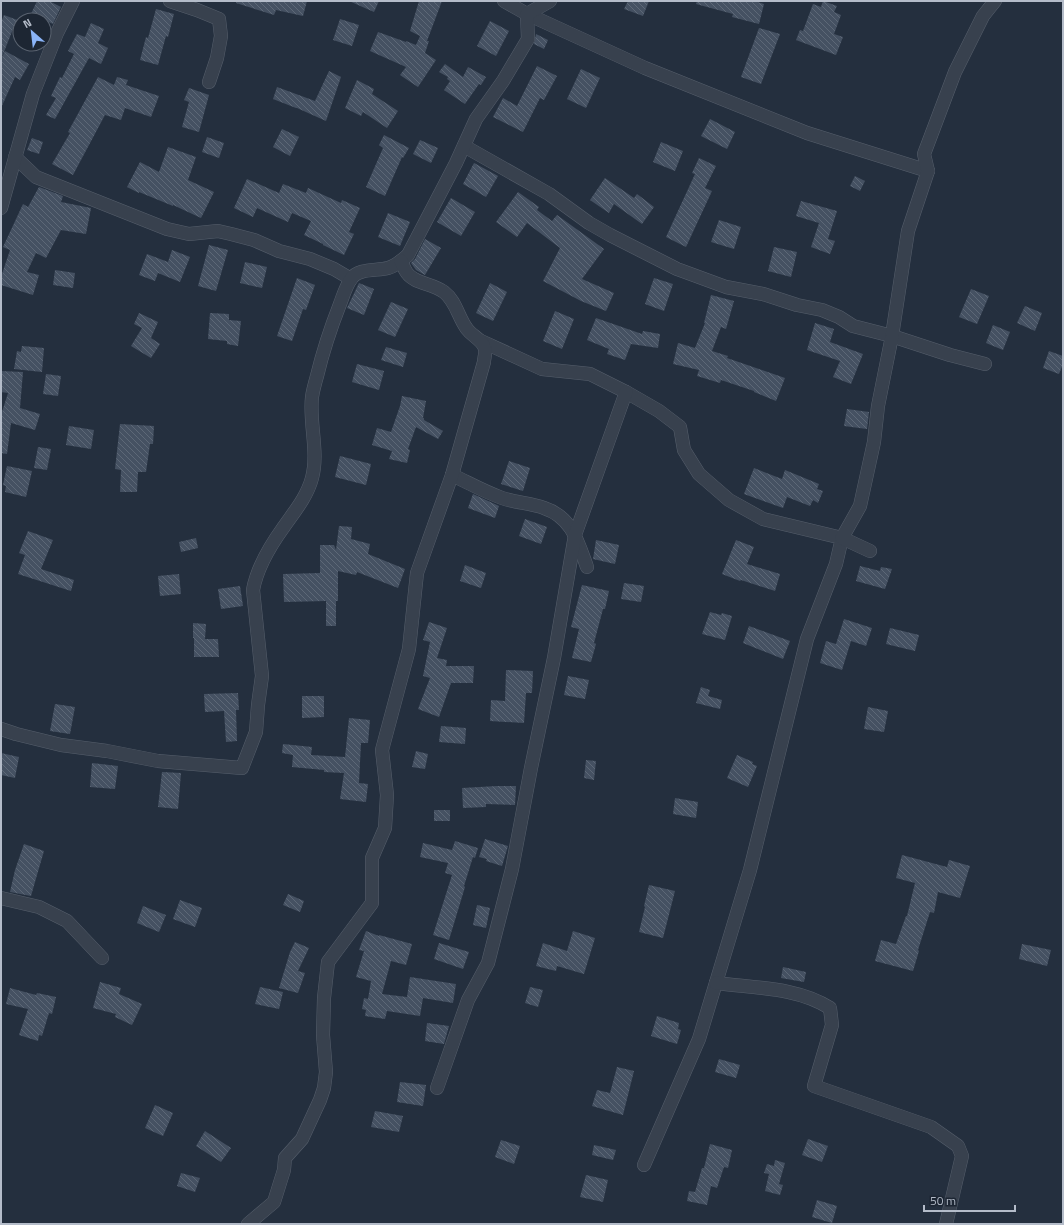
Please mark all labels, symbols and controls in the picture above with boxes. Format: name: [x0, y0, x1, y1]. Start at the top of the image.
north arrow: [12, 12, 52, 52]
text: N: [20, 14, 34, 32]
scale bar: [924, 1187, 1015, 1213]
text: 50 m: [930, 1191, 956, 1210]

